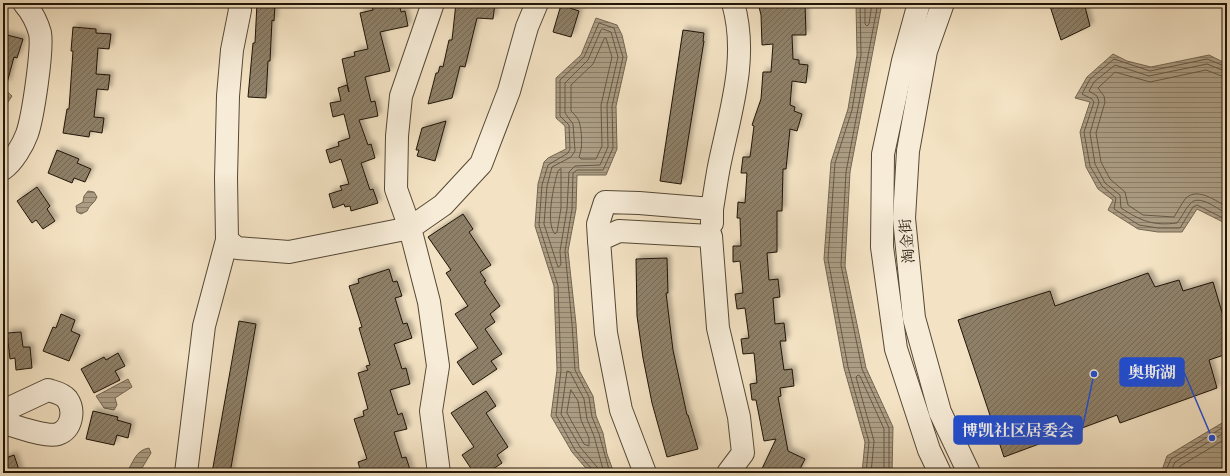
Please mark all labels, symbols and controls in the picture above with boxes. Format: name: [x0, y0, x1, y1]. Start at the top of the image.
street label: 淘金街: [897, 218, 918, 264]
callout: 奥斯湖: [1120, 358, 1184, 386]
text: 奥斯湖: [1128, 364, 1176, 382]
callout: 博凯社区居委会: [954, 416, 1082, 444]
text: 博凯社区居委会: [962, 422, 1074, 440]

